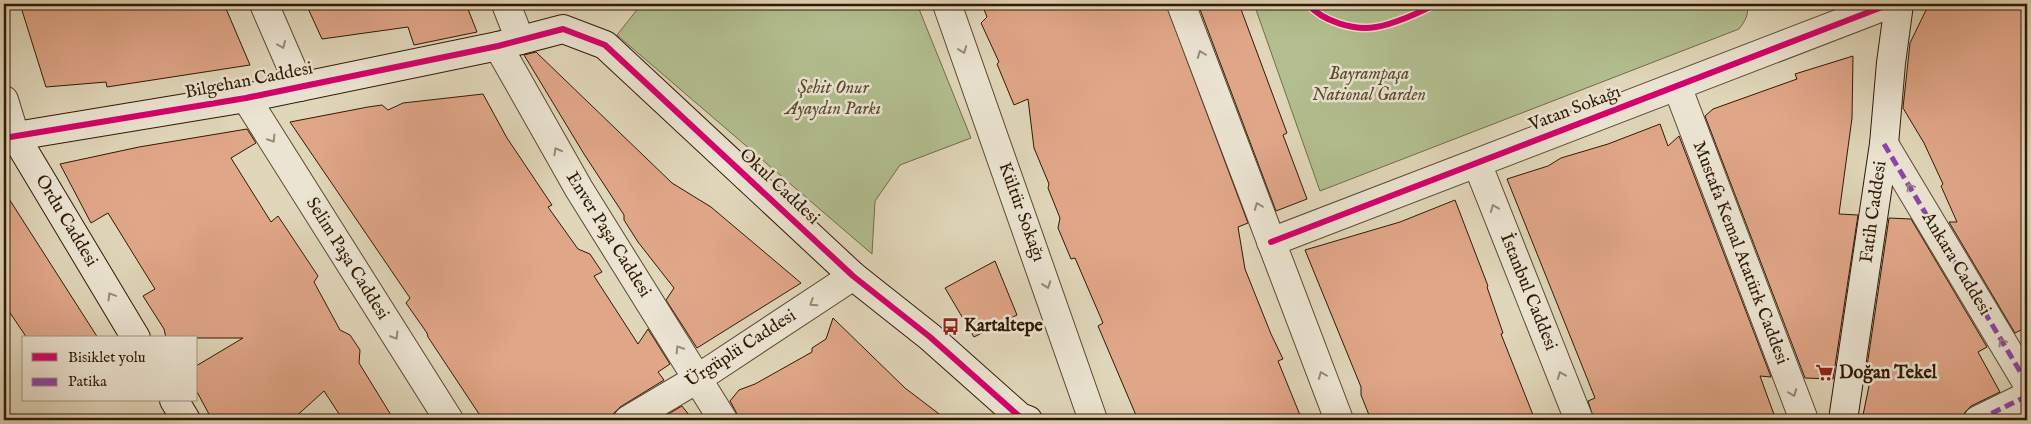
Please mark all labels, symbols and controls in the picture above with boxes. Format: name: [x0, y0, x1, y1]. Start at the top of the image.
one-way arrow: [275, 40, 286, 49]
one-way arrow: [958, 45, 968, 53]
one-way arrow: [1196, 51, 1206, 59]
street label: Bilgehan Caddesi: [183, 57, 315, 105]
park label: Bayrampaşa National Garden: [1312, 63, 1426, 107]
park label: Şehit Onur Ayaydın Parkı: [783, 77, 881, 121]
street label: Vatan Sokağı: [1525, 81, 1624, 137]
one-way arrow: [265, 134, 275, 143]
street label: Mustafa Kemal Atatürk Caddesi: [1687, 138, 1793, 368]
street label: Okul Caddesi: [734, 144, 824, 230]
one-way arrow: [554, 148, 564, 157]
street label: Kültür Sokağı: [992, 159, 1050, 265]
street label: Fatih Caddesi: [1855, 159, 1893, 264]
street label: Enver Paşa Caddesi: [560, 168, 656, 302]
street label: Ordu Caddesi: [29, 171, 103, 271]
one-way arrow: [1906, 184, 1916, 193]
street label: Selim Paşa Caddesi: [300, 193, 394, 325]
one-way arrow: [1254, 203, 1264, 211]
one-way arrow: [1490, 204, 1501, 213]
street label: Ankara Caddesi: [1916, 207, 1996, 320]
street label: İstanbul Caddesi: [1494, 230, 1563, 354]
one-way arrow: [1041, 280, 1051, 289]
one-way arrow: [108, 292, 118, 301]
one-way arrow: [809, 297, 818, 306]
street label: Ürgüplü Caddesi: [681, 304, 801, 393]
place label: Kartaltepe: [964, 315, 1043, 338]
bus stop icon: Kartaltepe: [940, 316, 960, 336]
one-way arrow: [389, 331, 399, 340]
legend: [22, 336, 198, 402]
one-way arrow: [1999, 338, 2009, 347]
one-way arrow: [675, 346, 685, 355]
text: Bisiklet yolu: [68, 348, 146, 367]
place label: Doğan Tekel: [1839, 362, 1938, 385]
supermarket icon: Doğan Tekel: [1815, 363, 1835, 383]
one-way arrow: [1318, 371, 1328, 380]
one-way arrow: [1557, 371, 1567, 380]
text: Patika: [68, 372, 107, 391]
one-way arrow: [1787, 388, 1798, 397]

